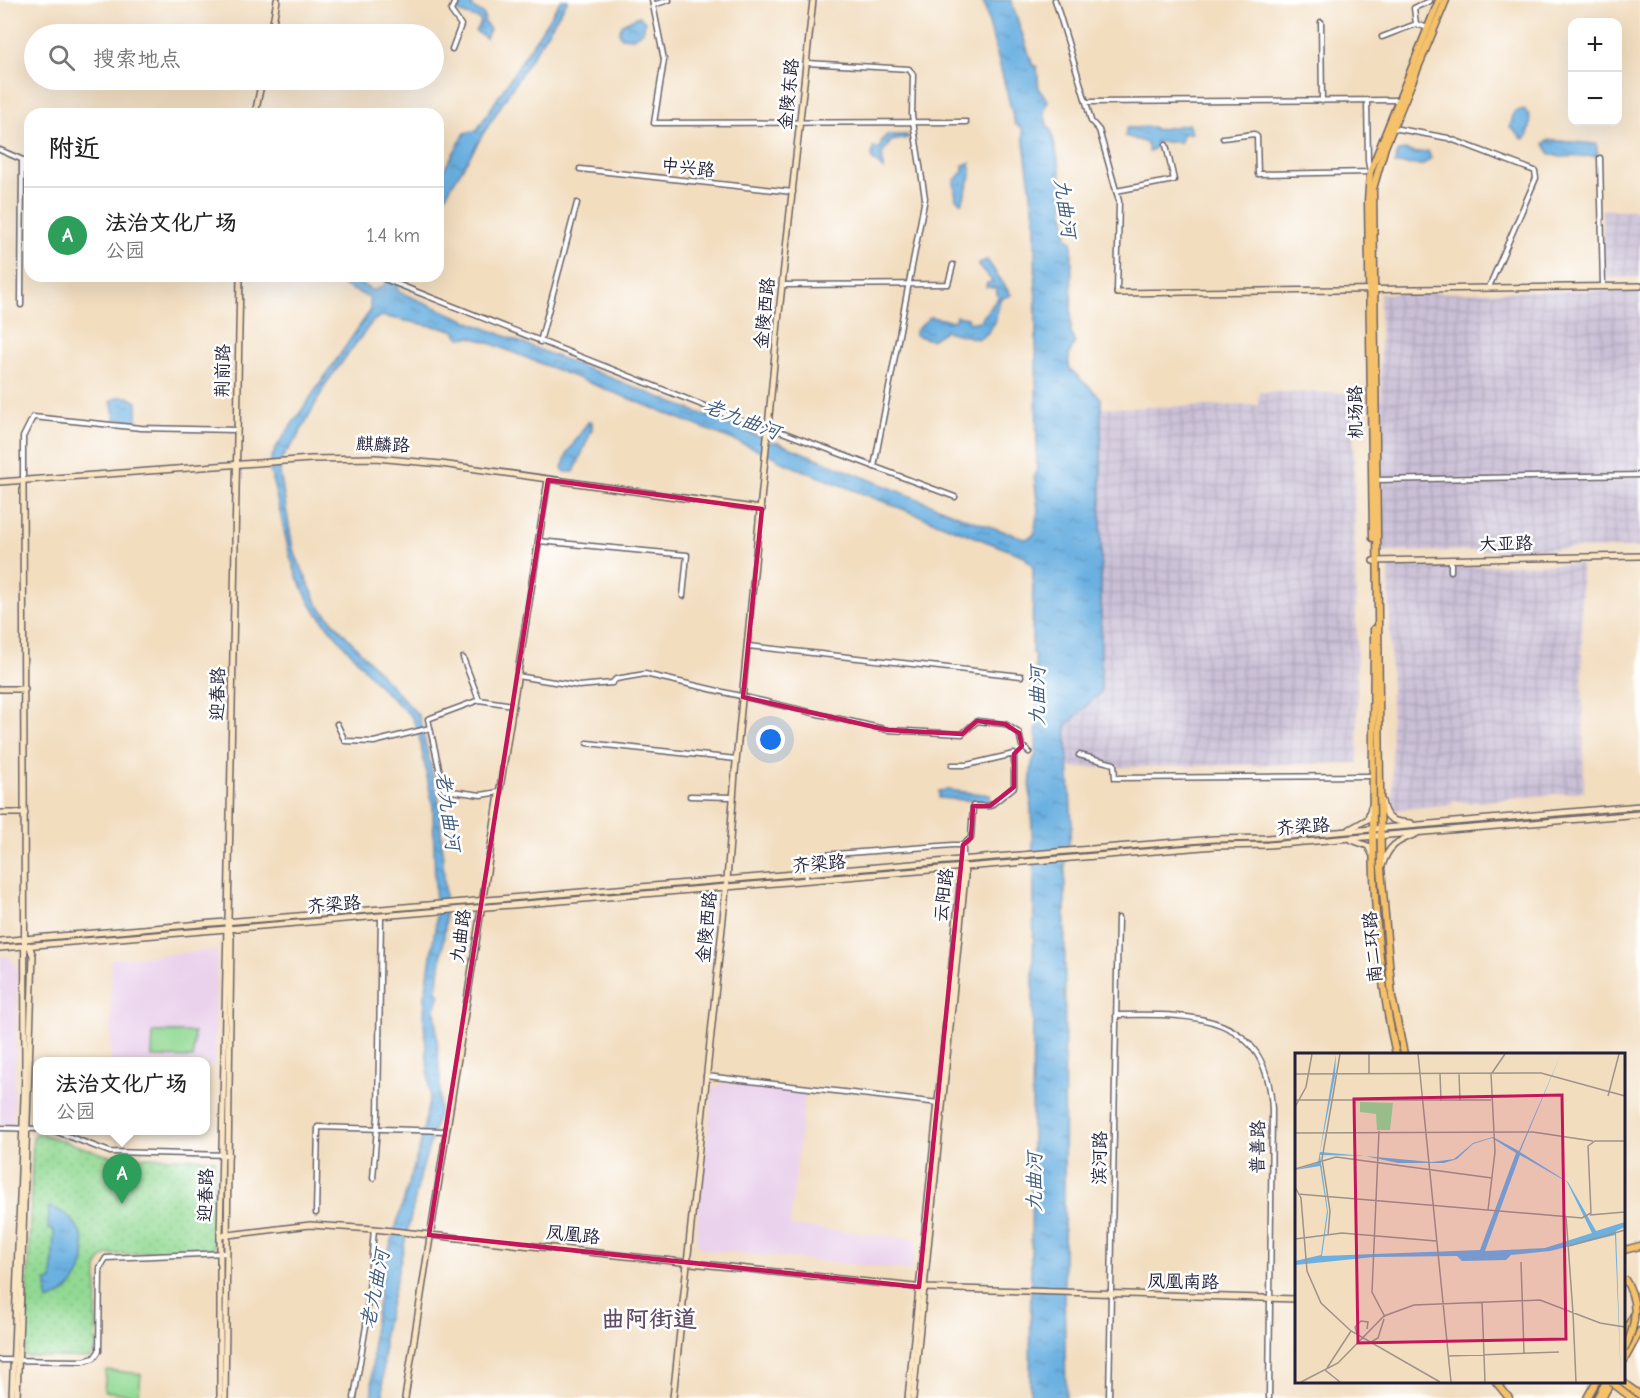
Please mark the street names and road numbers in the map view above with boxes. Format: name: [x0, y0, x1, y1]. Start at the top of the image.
street label: 金陵东路: [775, 57, 803, 131]
street label: 中兴路: [660, 155, 716, 181]
street label: 金陵西路: [751, 276, 779, 350]
street label: 荆前路: [212, 344, 234, 398]
street label: 机场路: [1345, 385, 1367, 439]
street label: 麒麟路: [356, 434, 410, 456]
street label: 大亚路: [1479, 533, 1533, 555]
street label: 迎春路: [207, 667, 229, 721]
street label: 齐梁路: [1275, 815, 1331, 839]
street label: 齐梁路: [791, 851, 847, 877]
street label: 云阳路: [930, 867, 958, 923]
street label: 金陵西路: [693, 890, 721, 964]
street label: 齐梁路: [306, 892, 362, 918]
street label: 九曲路: [447, 908, 475, 964]
street label: 南二环路: [1359, 910, 1387, 984]
street label: 普善路: [1247, 1120, 1269, 1174]
street label: 滨河路: [1089, 1131, 1111, 1185]
street label: 迎春路: [195, 1168, 217, 1222]
street label: 凤凰路: [545, 1222, 601, 1248]
street label: 凤凰南路: [1147, 1271, 1219, 1293]

